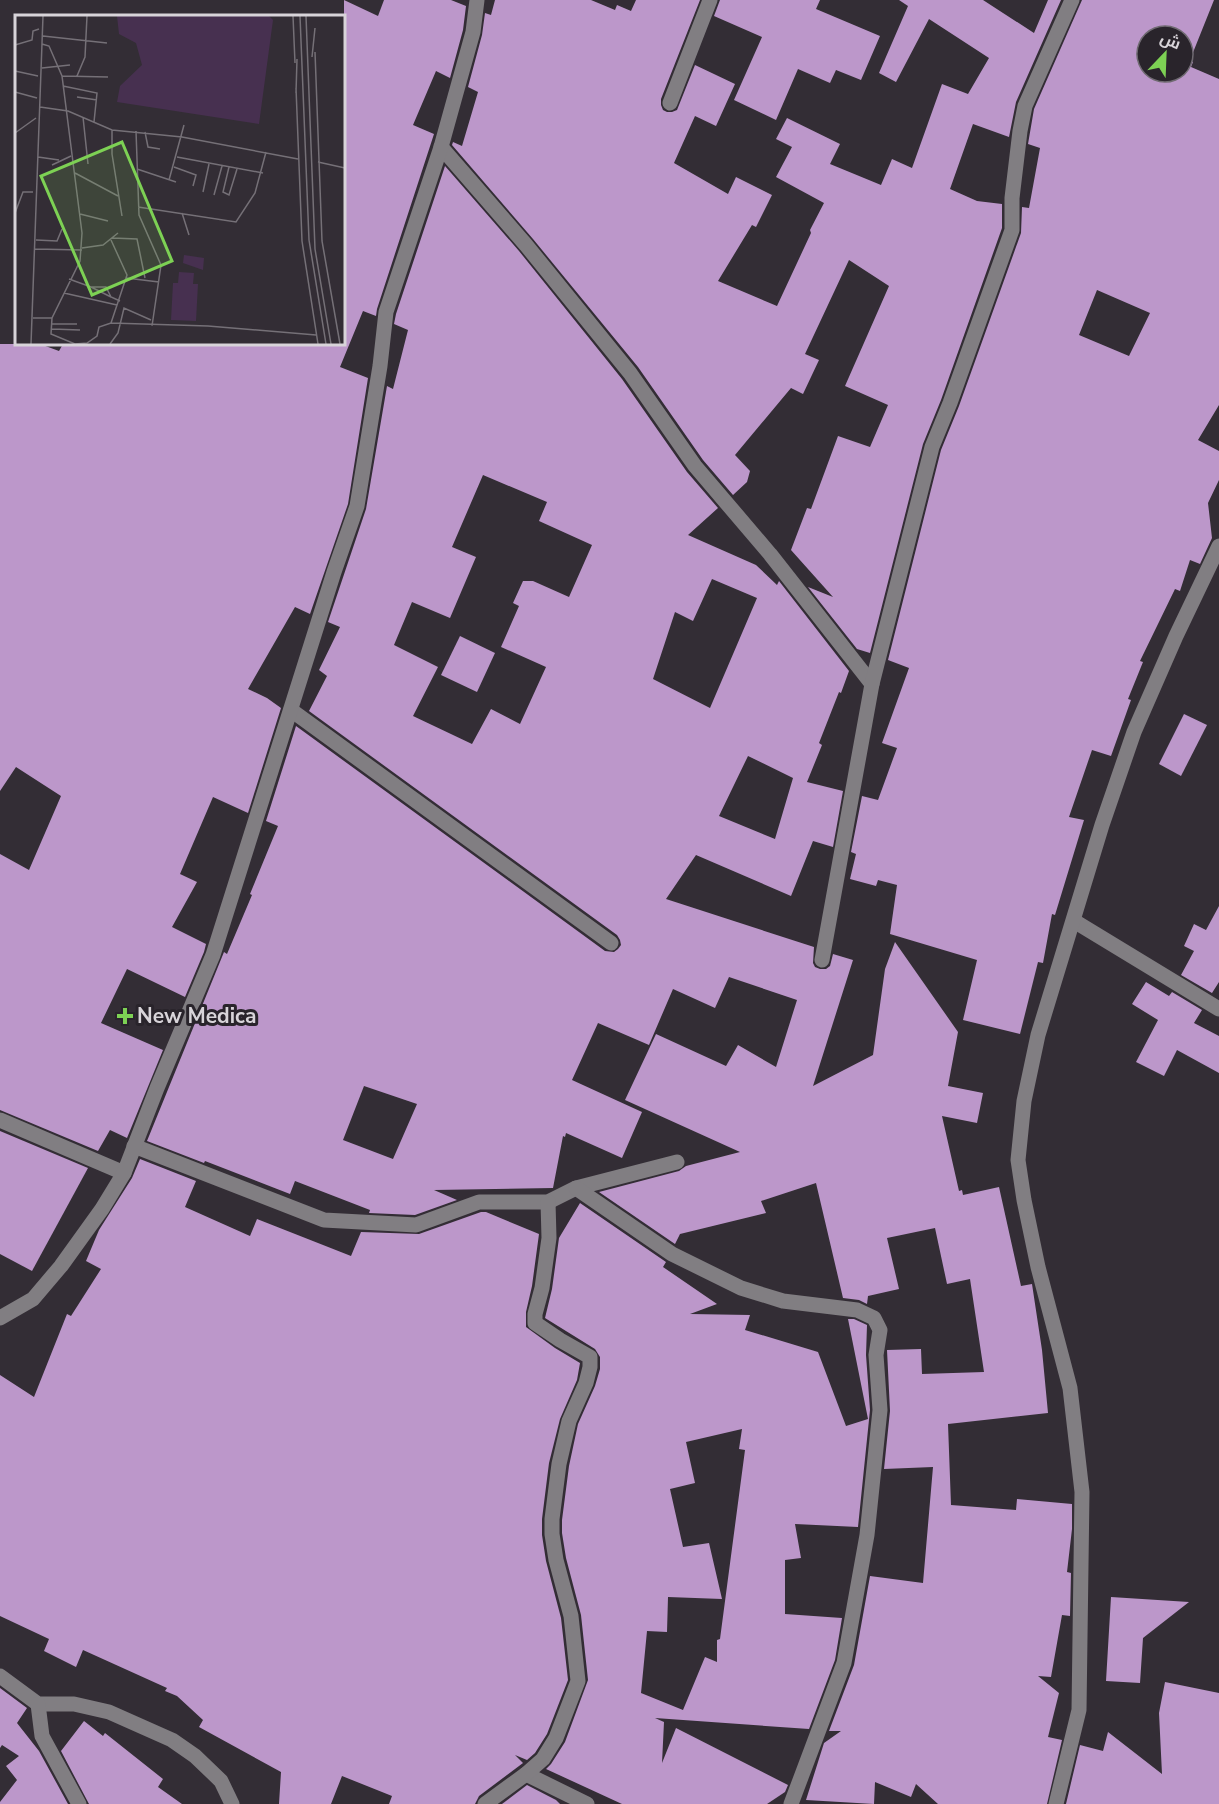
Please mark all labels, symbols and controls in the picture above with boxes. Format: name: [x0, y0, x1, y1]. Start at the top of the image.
inset map: [15, 15, 345, 345]
north arrow: [1135, 24, 1195, 84]
text: ش: [1157, 27, 1184, 55]
place label: New Medica: [137, 1002, 256, 1030]
marker: New Medica: [118, 1009, 132, 1023]

